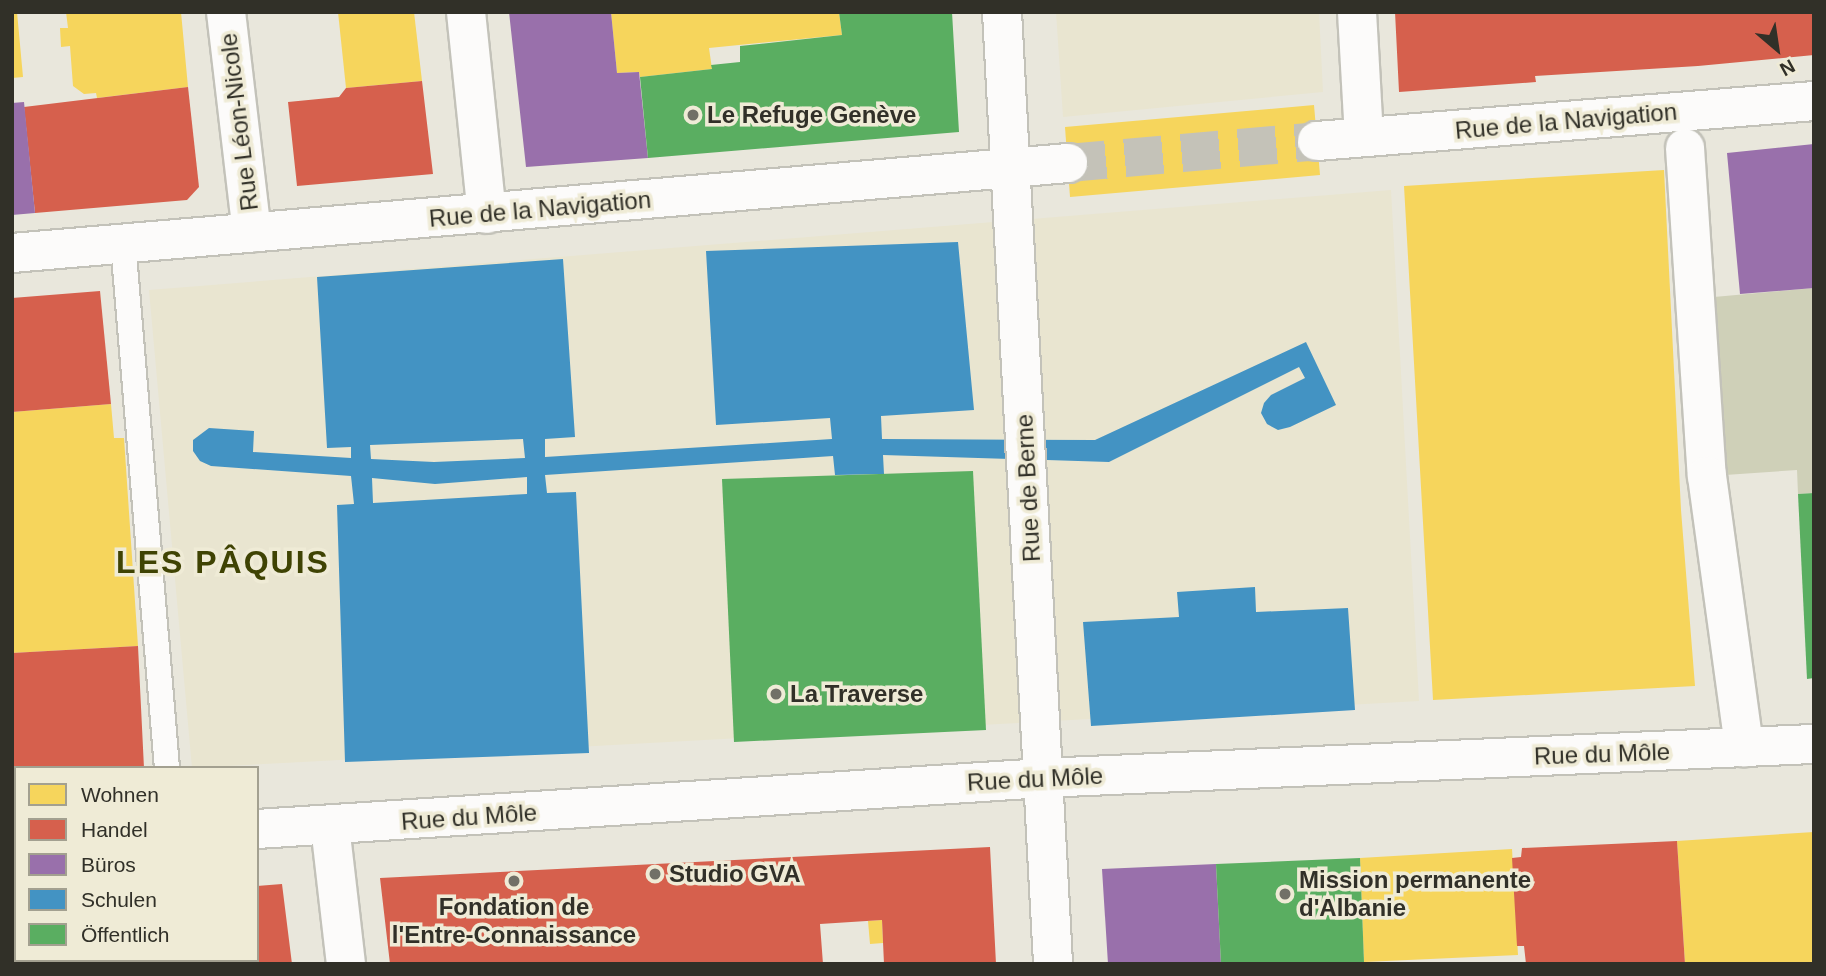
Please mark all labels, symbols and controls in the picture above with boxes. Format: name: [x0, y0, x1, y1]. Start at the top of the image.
north arrow: [1742, 14, 1812, 84]
street label: Rue Léon-Nicole: [214, 32, 264, 212]
text: N: [1776, 55, 1799, 80]
street label: Rue de la Navigation: [1454, 97, 1678, 145]
place label: Le Refuge Genève: [707, 101, 916, 129]
marker: Le Refuge Genève: [685, 107, 701, 123]
street label: Rue de la Navigation: [428, 185, 652, 233]
street label: Rue de Berne: [1010, 413, 1046, 563]
district label: LES PÂQUIS: [117, 543, 329, 581]
place label: La Traverse: [790, 680, 923, 708]
marker: La Traverse: [768, 686, 784, 702]
street label: Rue du Môle: [1533, 737, 1671, 771]
street label: Rue du Môle: [966, 761, 1104, 797]
legend: [14, 766, 259, 962]
text: Wohnen: [81, 783, 159, 806]
street label: Rue du Môle: [400, 798, 538, 836]
text: Handel: [81, 818, 148, 841]
text: Büros: [81, 853, 136, 876]
place label: Studio GVA: [669, 860, 801, 888]
marker: Studio GVA: [647, 866, 663, 882]
place label: Mission permanente d'Albanie: [1299, 866, 1531, 922]
marker: Fondation de l'Entre-Connaissance: [506, 873, 522, 889]
marker: Mission permanente d'Albanie: [1277, 886, 1293, 902]
text: Schulen: [81, 888, 157, 911]
place label: Fondation de l'Entre-Connaissance: [392, 893, 636, 949]
text: Öffentlich: [81, 923, 169, 946]

